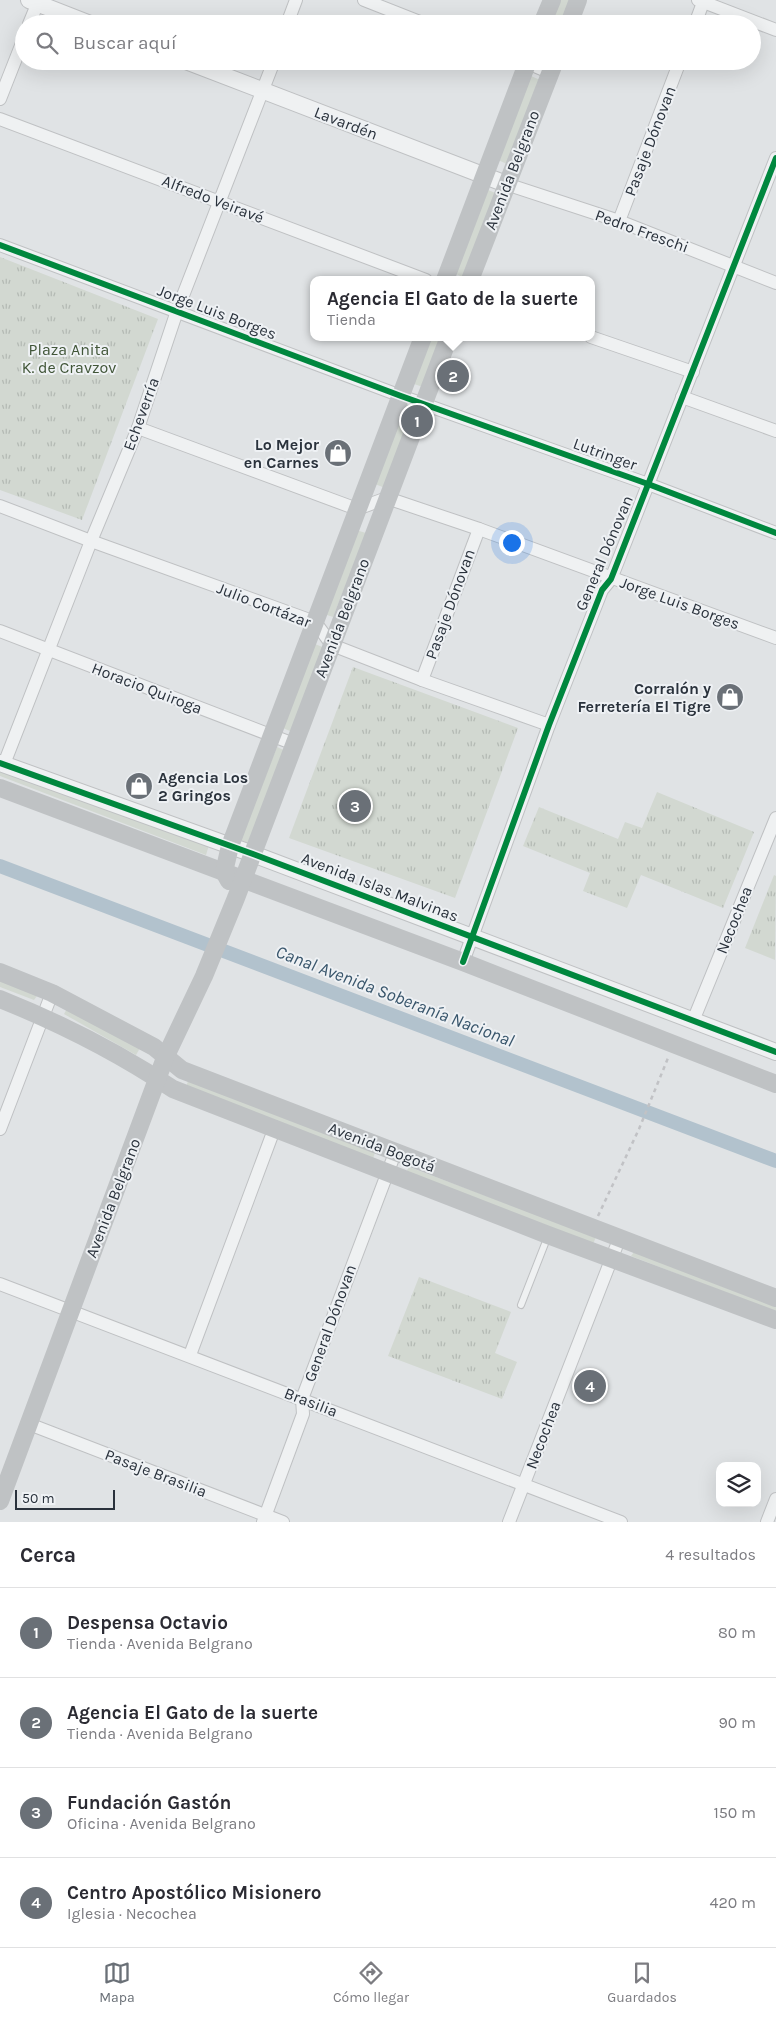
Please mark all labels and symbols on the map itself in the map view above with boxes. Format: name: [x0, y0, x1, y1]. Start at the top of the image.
street label: Pasaje Dónovan: [620, 83, 680, 199]
street label: Lavardén: [312, 102, 380, 144]
street label: Avenida Belgrano: [481, 108, 543, 232]
street label: Alfredo Veiravé: [159, 171, 267, 227]
street label: Pedro Freschi: [593, 205, 691, 257]
street label: Jorge Luis Borges: [155, 281, 279, 343]
park label: Plaza Anita K. de Cravzov: [22, 340, 116, 377]
pin: 2: [437, 357, 469, 395]
street label: Echeverría: [119, 375, 163, 453]
pin: 1: [401, 402, 433, 440]
street label: Lutringer: [571, 434, 640, 474]
place label: Lo Mejor en Carnes: [244, 435, 320, 472]
shop icon: Lo Mejor en Carnes: [323, 438, 353, 468]
street label: General Dónovan: [571, 492, 637, 614]
your location: [499, 530, 525, 556]
street label: Pasaje Dónovan: [421, 546, 479, 662]
street label: Avenida Belgrano: [311, 556, 373, 680]
street label: Jorge Luis Borges: [618, 573, 742, 633]
street label: Julio Cortázar: [214, 578, 314, 632]
street label: Horacio Quiroga: [89, 658, 205, 718]
place label: Corralón y Ferretería El Tigre: [577, 679, 711, 716]
shop icon: Corralón y Ferretería El Tigre: [715, 682, 745, 712]
place label: Agencia Los 2 Gringos: [158, 768, 248, 805]
shop icon: Agencia Los 2 Gringos: [124, 771, 154, 801]
pin: 3: [339, 787, 371, 825]
street label: Avenida Islas Malvinas: [299, 848, 461, 926]
street label: Necochea: [712, 883, 756, 957]
water label: Canal Avenida Soberanía Nacional: [273, 940, 518, 1052]
street label: Avenida Bogotá: [326, 1118, 438, 1176]
street label: Avenida Belgrano: [82, 1136, 144, 1260]
street label: General Dónovan: [300, 1262, 360, 1384]
pin: 4: [574, 1367, 606, 1405]
street label: Brasilia: [282, 1383, 340, 1421]
street label: Necochea: [521, 1398, 565, 1472]
street label: Pasaje Brasilia: [102, 1445, 210, 1501]
scale bar: [15, 1487, 115, 1510]

